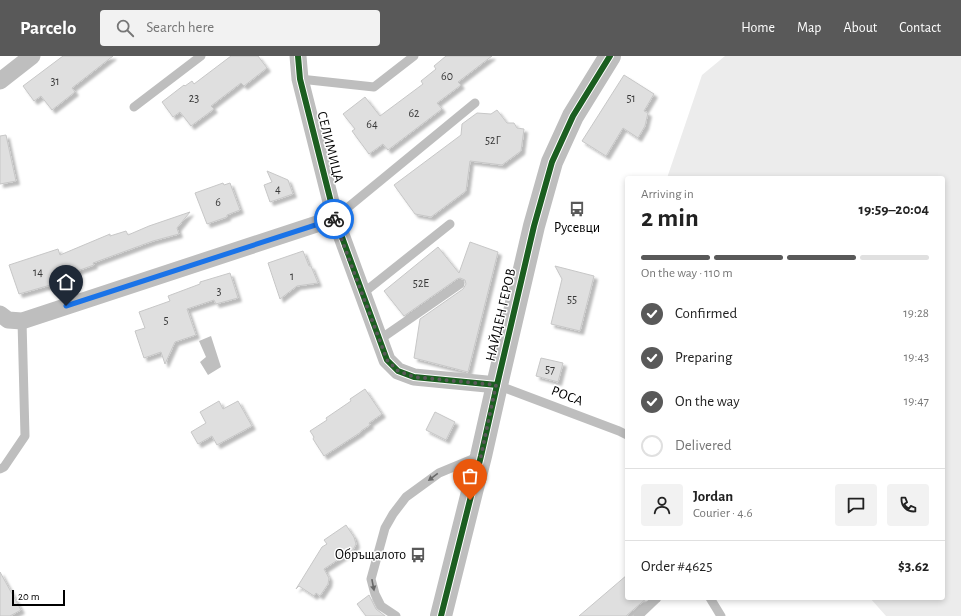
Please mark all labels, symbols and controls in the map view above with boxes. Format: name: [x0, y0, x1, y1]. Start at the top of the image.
search box: [100, 10, 380, 46]
icon: search: [114, 17, 136, 39]
text: Parcelo: [20, 19, 76, 38]
text: Search here: [146, 20, 214, 35]
text: Home: [741, 21, 775, 35]
text: Map: [797, 21, 821, 35]
text: About: [843, 21, 877, 35]
text: Contact: [899, 21, 941, 35]
house number: 60: [441, 70, 453, 82]
house number: 31: [50, 75, 60, 87]
house number: 23: [189, 92, 199, 104]
house number: 51: [626, 92, 636, 104]
house number: 62: [408, 107, 420, 119]
street label: СЕЛИМИЦА: [314, 110, 346, 184]
house number: 64: [366, 118, 378, 130]
house number: 52Г: [485, 134, 502, 146]
house number: 4: [275, 183, 281, 195]
text: Arriving in: [641, 188, 694, 201]
house number: 6: [215, 196, 221, 208]
courier: [314, 199, 354, 239]
bus stop icon: Русевци: [568, 200, 586, 218]
text: 19:59–20:04: [859, 202, 929, 217]
text: 2 min: [641, 205, 699, 231]
icon: bike: [323, 208, 345, 230]
place label: Русевци: [554, 221, 600, 235]
pin: [49, 265, 83, 306]
house number: 14: [33, 266, 43, 278]
street label: НАЙДЕН ГЕРОВ: [482, 267, 519, 363]
text: On the way · 110 m: [641, 267, 733, 280]
house number: 1: [290, 270, 294, 282]
icon: home: [55, 271, 77, 293]
house number: 52E: [413, 277, 429, 289]
house number: 3: [217, 285, 222, 297]
house number: 55: [567, 293, 577, 305]
icon: check: [641, 303, 663, 325]
text: Confirmed: [675, 306, 737, 321]
text: 19:28: [903, 307, 929, 320]
house number: 5: [163, 314, 169, 326]
icon: check: [641, 347, 663, 369]
text: Preparing: [675, 350, 732, 365]
text: 19:43: [904, 351, 929, 364]
house number: 57: [545, 363, 555, 375]
street label: РОСА: [549, 384, 585, 408]
icon: check: [641, 391, 663, 413]
text: On the way: [675, 394, 740, 409]
text: 19:47: [904, 395, 929, 408]
text: Delivered: [675, 438, 732, 453]
pin: [453, 459, 487, 500]
icon: bag: [459, 465, 481, 487]
one-way arrow: [428, 473, 438, 481]
button: person: [641, 484, 683, 526]
button: chat: [835, 484, 877, 526]
button: phone: [887, 484, 929, 526]
text: Jordan: [693, 489, 733, 504]
text: Courier · 4.6: [693, 507, 753, 520]
bus stop icon: Обръщалото: [409, 546, 427, 564]
place label: Обръщалото: [335, 548, 406, 562]
text: Order #4625: [641, 559, 712, 574]
text: $3.62: [898, 559, 929, 574]
one-way arrow: [370, 579, 376, 591]
scale bar: [12, 588, 65, 607]
text: 20 m: [18, 591, 39, 602]

